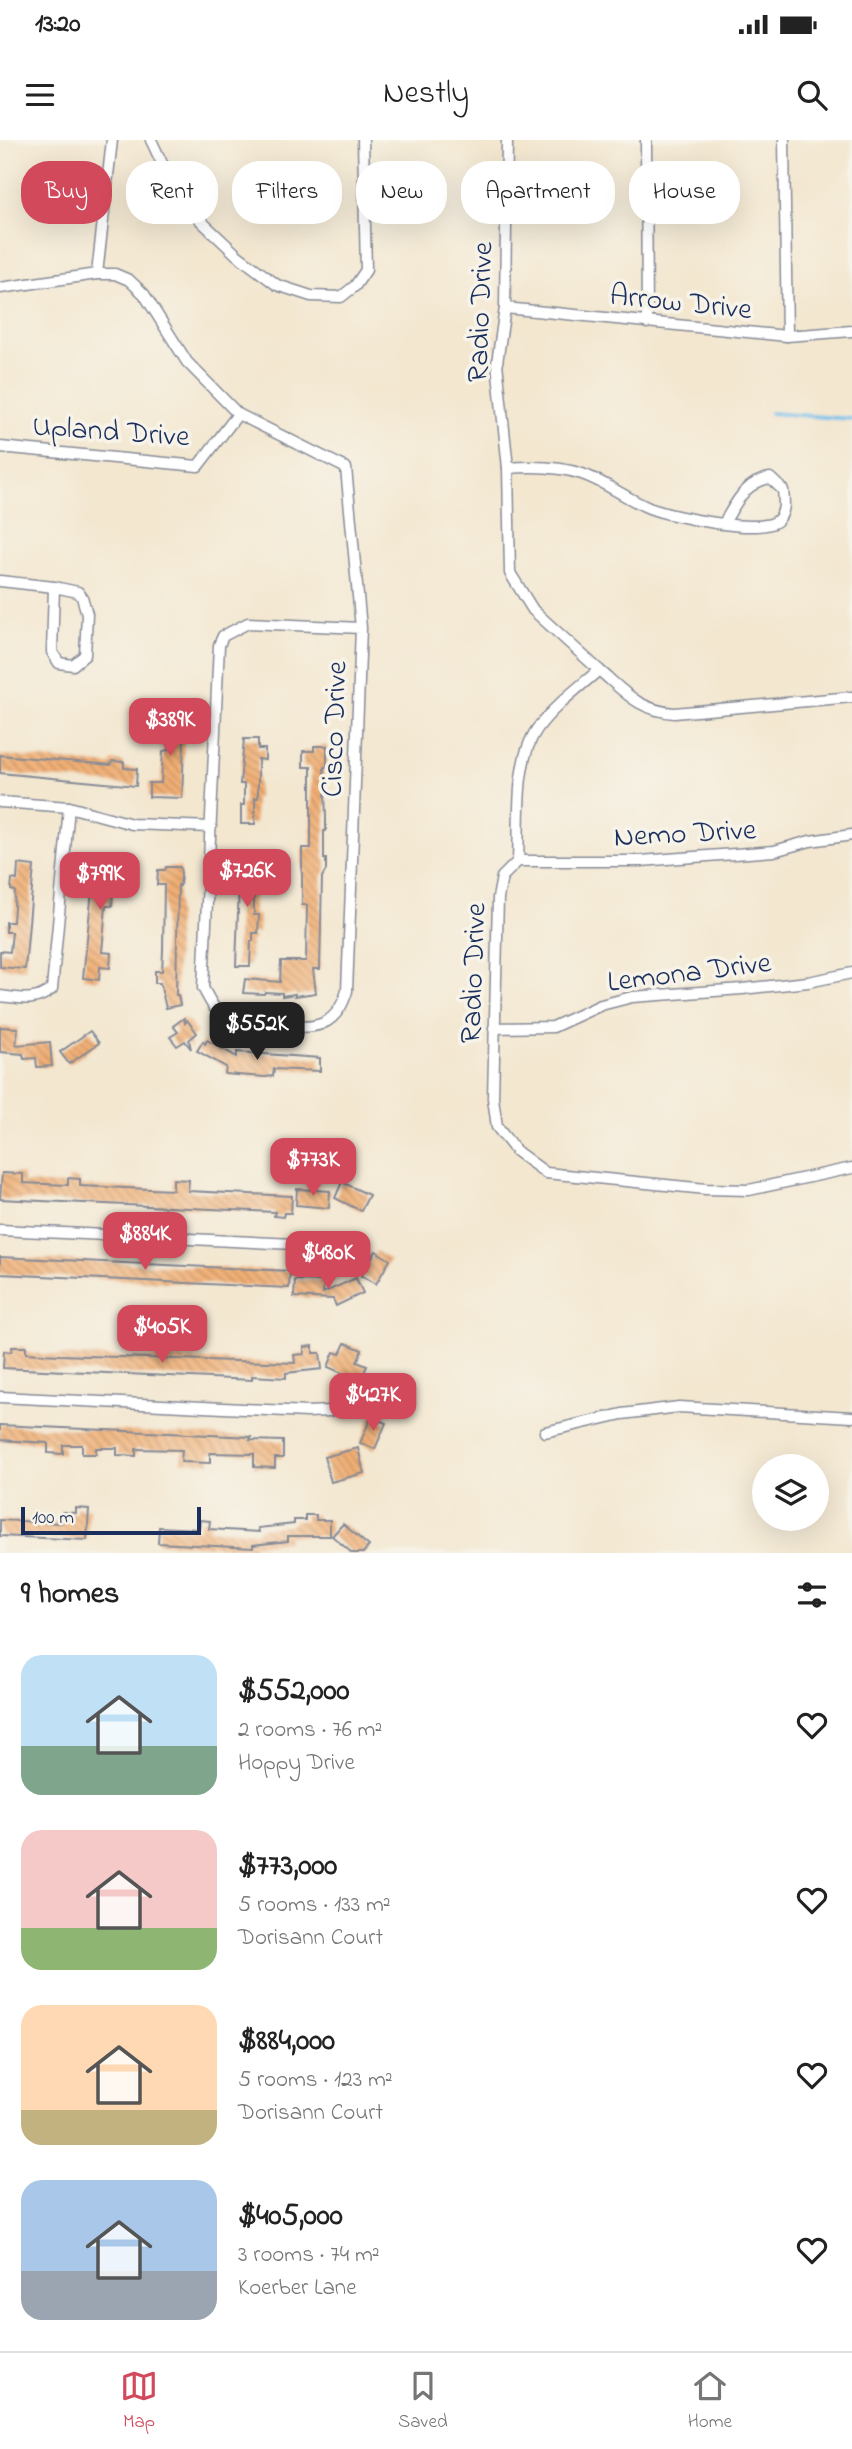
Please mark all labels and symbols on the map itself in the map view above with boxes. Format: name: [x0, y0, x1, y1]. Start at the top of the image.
street label: Radio Drive: [458, 240, 506, 383]
street label: Arrow Drive: [608, 275, 754, 333]
street label: Upland Drive: [31, 406, 191, 460]
street label: Cisco Drive: [312, 660, 360, 798]
pin: $389K: [121, 698, 219, 758]
street label: Nemo Drive: [613, 809, 758, 861]
pin: $726K: [198, 850, 296, 909]
pin: $799K: [51, 852, 149, 912]
street label: Radio Drive: [451, 901, 499, 1044]
street label: Lemona Drive: [605, 942, 774, 1006]
pin: $552K: [208, 1002, 306, 1062]
pin: $773K: [264, 1138, 362, 1198]
pin: $884K: [96, 1212, 194, 1272]
pin: $480K: [279, 1232, 377, 1291]
pin: $405K: [113, 1306, 211, 1365]
pin: $427K: [324, 1374, 422, 1433]
scale bar: [21, 1504, 201, 1536]

